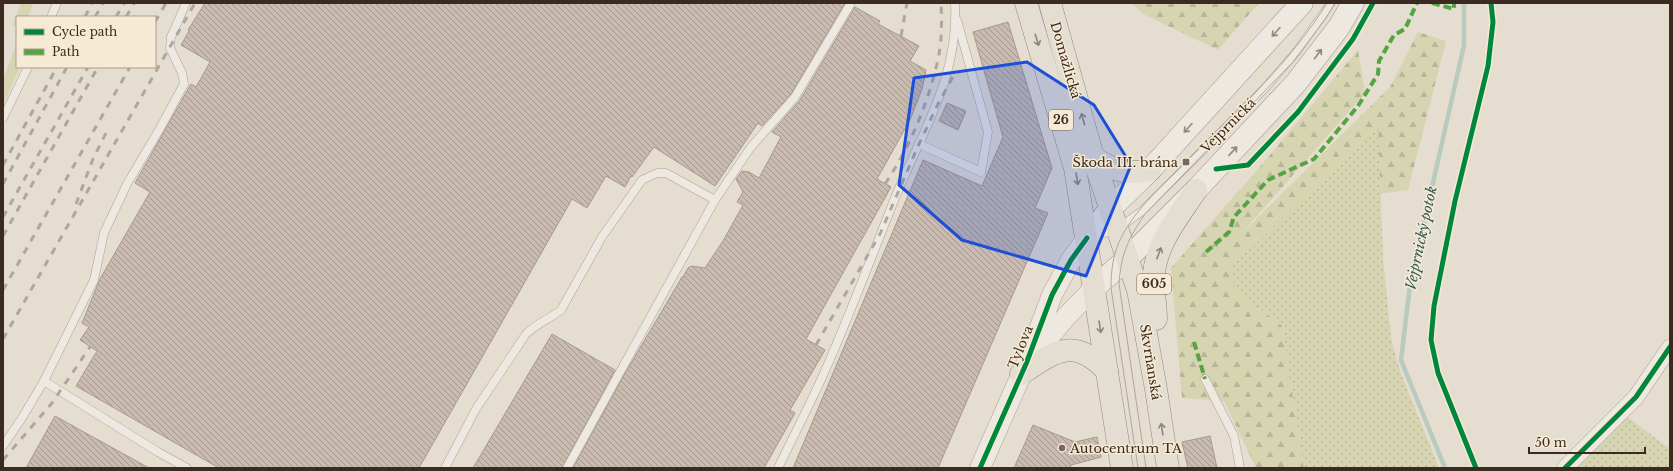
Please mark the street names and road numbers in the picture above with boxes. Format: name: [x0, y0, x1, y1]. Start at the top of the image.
street label: Domažlická: [1046, 20, 1085, 101]
street label: Vejprnická: [1196, 94, 1260, 157]
road number: 26: [1049, 110, 1073, 130]
road number: 605: [1137, 274, 1171, 294]
street label: Tylova: [1004, 322, 1037, 371]
street label: Skvrňanská: [1136, 323, 1165, 402]

